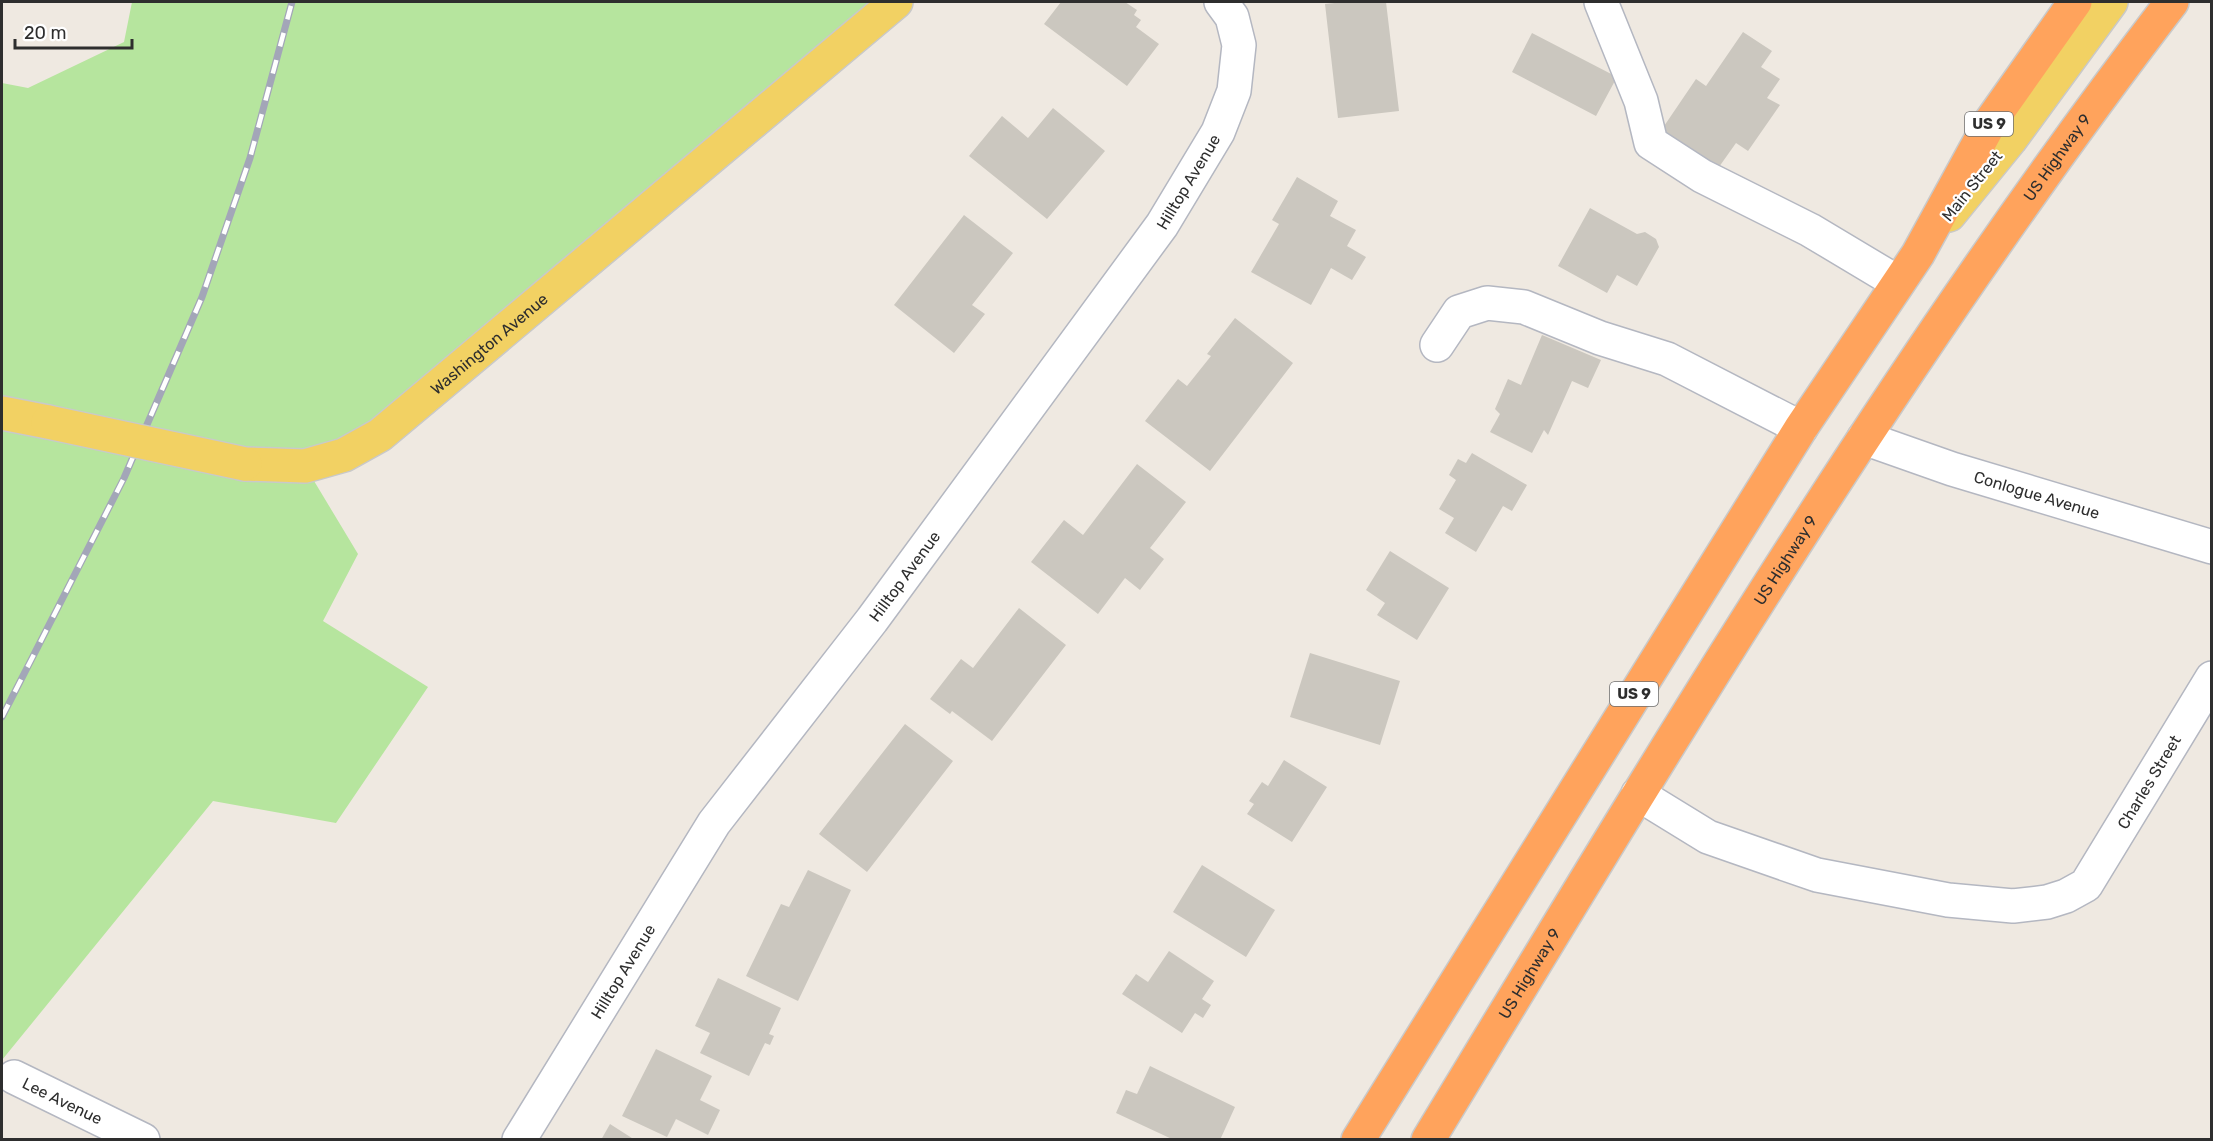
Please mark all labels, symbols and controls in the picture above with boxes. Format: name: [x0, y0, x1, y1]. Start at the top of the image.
scale bar: [15, 12, 132, 50]
text: 20 m: [24, 22, 66, 44]
street label: US Highway 9: [2019, 110, 2094, 204]
road number: US 9: [1965, 112, 2013, 136]
street label: Hilltop Avenue: [1152, 131, 1224, 233]
street label: Main Street: [1938, 147, 2006, 225]
street label: Washington Avenue: [427, 289, 551, 398]
street label: Conlogue Avenue: [1972, 467, 2102, 522]
street label: US Highway 9: [1749, 512, 1821, 608]
street label: Hilltop Avenue: [865, 527, 944, 625]
road number: US 9: [1610, 682, 1658, 706]
street label: Charles Street: [2113, 731, 2185, 832]
street label: Hilltop Avenue: [586, 920, 659, 1022]
street label: US Highway 9: [1494, 925, 1564, 1022]
street label: Lee Avenue: [20, 1073, 106, 1128]

